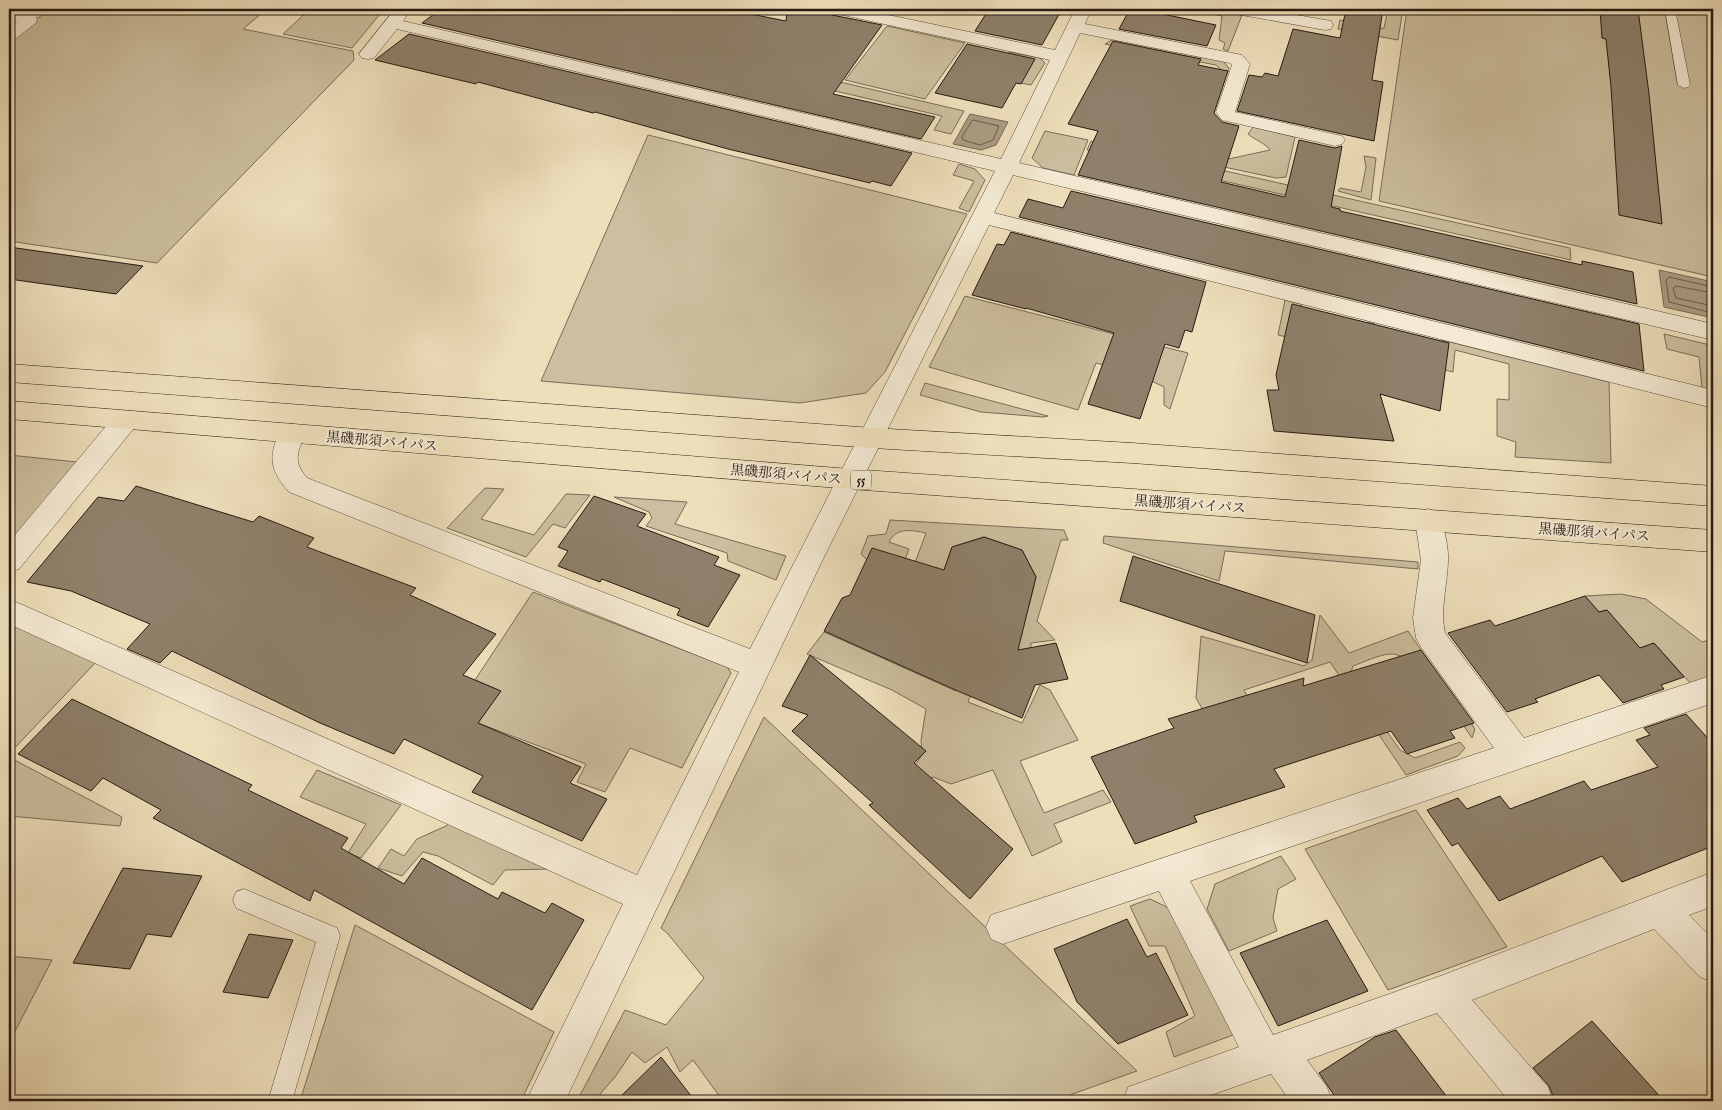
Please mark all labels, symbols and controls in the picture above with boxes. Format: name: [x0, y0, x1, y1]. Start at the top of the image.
street label: 黒磯那須バイパス: [325, 428, 438, 456]
street label: 黒磯那須バイパス: [729, 461, 842, 489]
road number: 55: [851, 470, 871, 490]
street label: 黒磯那須バイパス: [1134, 492, 1246, 518]
street label: 黒磯那須バイパス: [1538, 520, 1650, 546]

